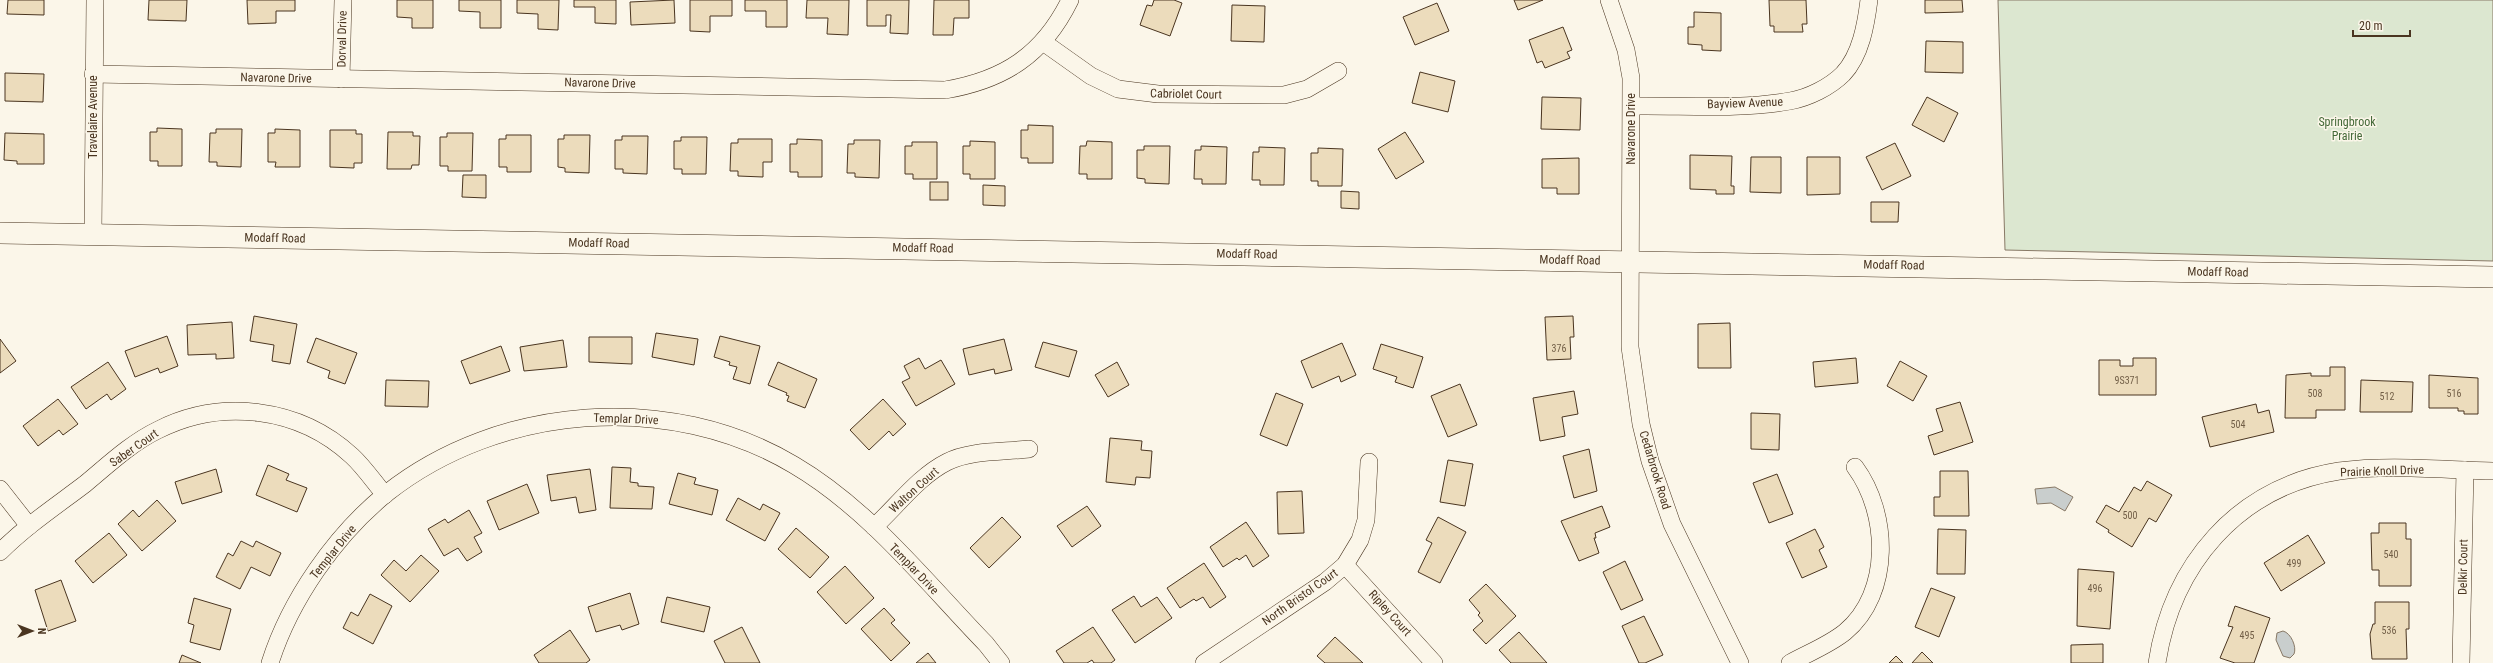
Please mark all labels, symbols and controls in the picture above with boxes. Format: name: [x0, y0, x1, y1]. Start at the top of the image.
street label: Dorval Drive: [335, 10, 350, 68]
scale bar: [2353, 12, 2410, 38]
text: 20 m: [2359, 19, 2383, 33]
street label: Navarone Drive: [240, 70, 312, 86]
street label: Travelaire Avenue: [86, 75, 100, 159]
street label: Navarone Drive: [564, 75, 636, 91]
street label: Cabriolet Court: [1150, 86, 1222, 102]
street label: Navarone Drive: [1624, 93, 1638, 165]
street label: Bayview Avenue: [1707, 95, 1784, 111]
park label: Springbrook Prairie: [2318, 115, 2376, 143]
street label: Modaff Road: [244, 230, 306, 246]
street label: Modaff Road: [568, 235, 630, 251]
street label: Modaff Road: [892, 240, 954, 256]
street label: Modaff Road: [1216, 246, 1278, 262]
street label: Modaff Road: [1539, 252, 1601, 268]
street label: Modaff Road: [1863, 257, 1925, 273]
street label: Modaff Road: [2187, 264, 2249, 280]
house number: 376: [1552, 343, 1566, 354]
house number: 9S371: [2115, 375, 2139, 386]
house number: 508: [2308, 388, 2322, 399]
house number: 516: [2447, 388, 2461, 399]
house number: 512: [2380, 391, 2394, 402]
street label: Templar Drive: [593, 411, 659, 427]
house number: 504: [2231, 419, 2245, 430]
street label: Saber Court: [107, 426, 161, 470]
street label: Cedarbrook Road: [1636, 429, 1674, 511]
street label: Prairie Knoll Drive: [2340, 463, 2424, 479]
street label: Walton Court: [886, 464, 942, 516]
house number: 500: [2123, 510, 2137, 521]
street label: Templar Drive: [307, 522, 359, 582]
street label: Delkir Court: [2456, 538, 2470, 595]
street label: Templar Drive: [886, 541, 942, 598]
house number: 540: [2384, 549, 2398, 560]
house number: 499: [2287, 558, 2301, 569]
street label: North Bristol Court: [1260, 565, 1341, 628]
house number: 496: [2088, 583, 2102, 594]
street label: Ripley Court: [1366, 587, 1415, 639]
north arrow: [12, 611, 52, 651]
house number: 536: [2382, 625, 2396, 636]
text: N: [35, 628, 48, 635]
house number: 495: [2240, 630, 2254, 641]

